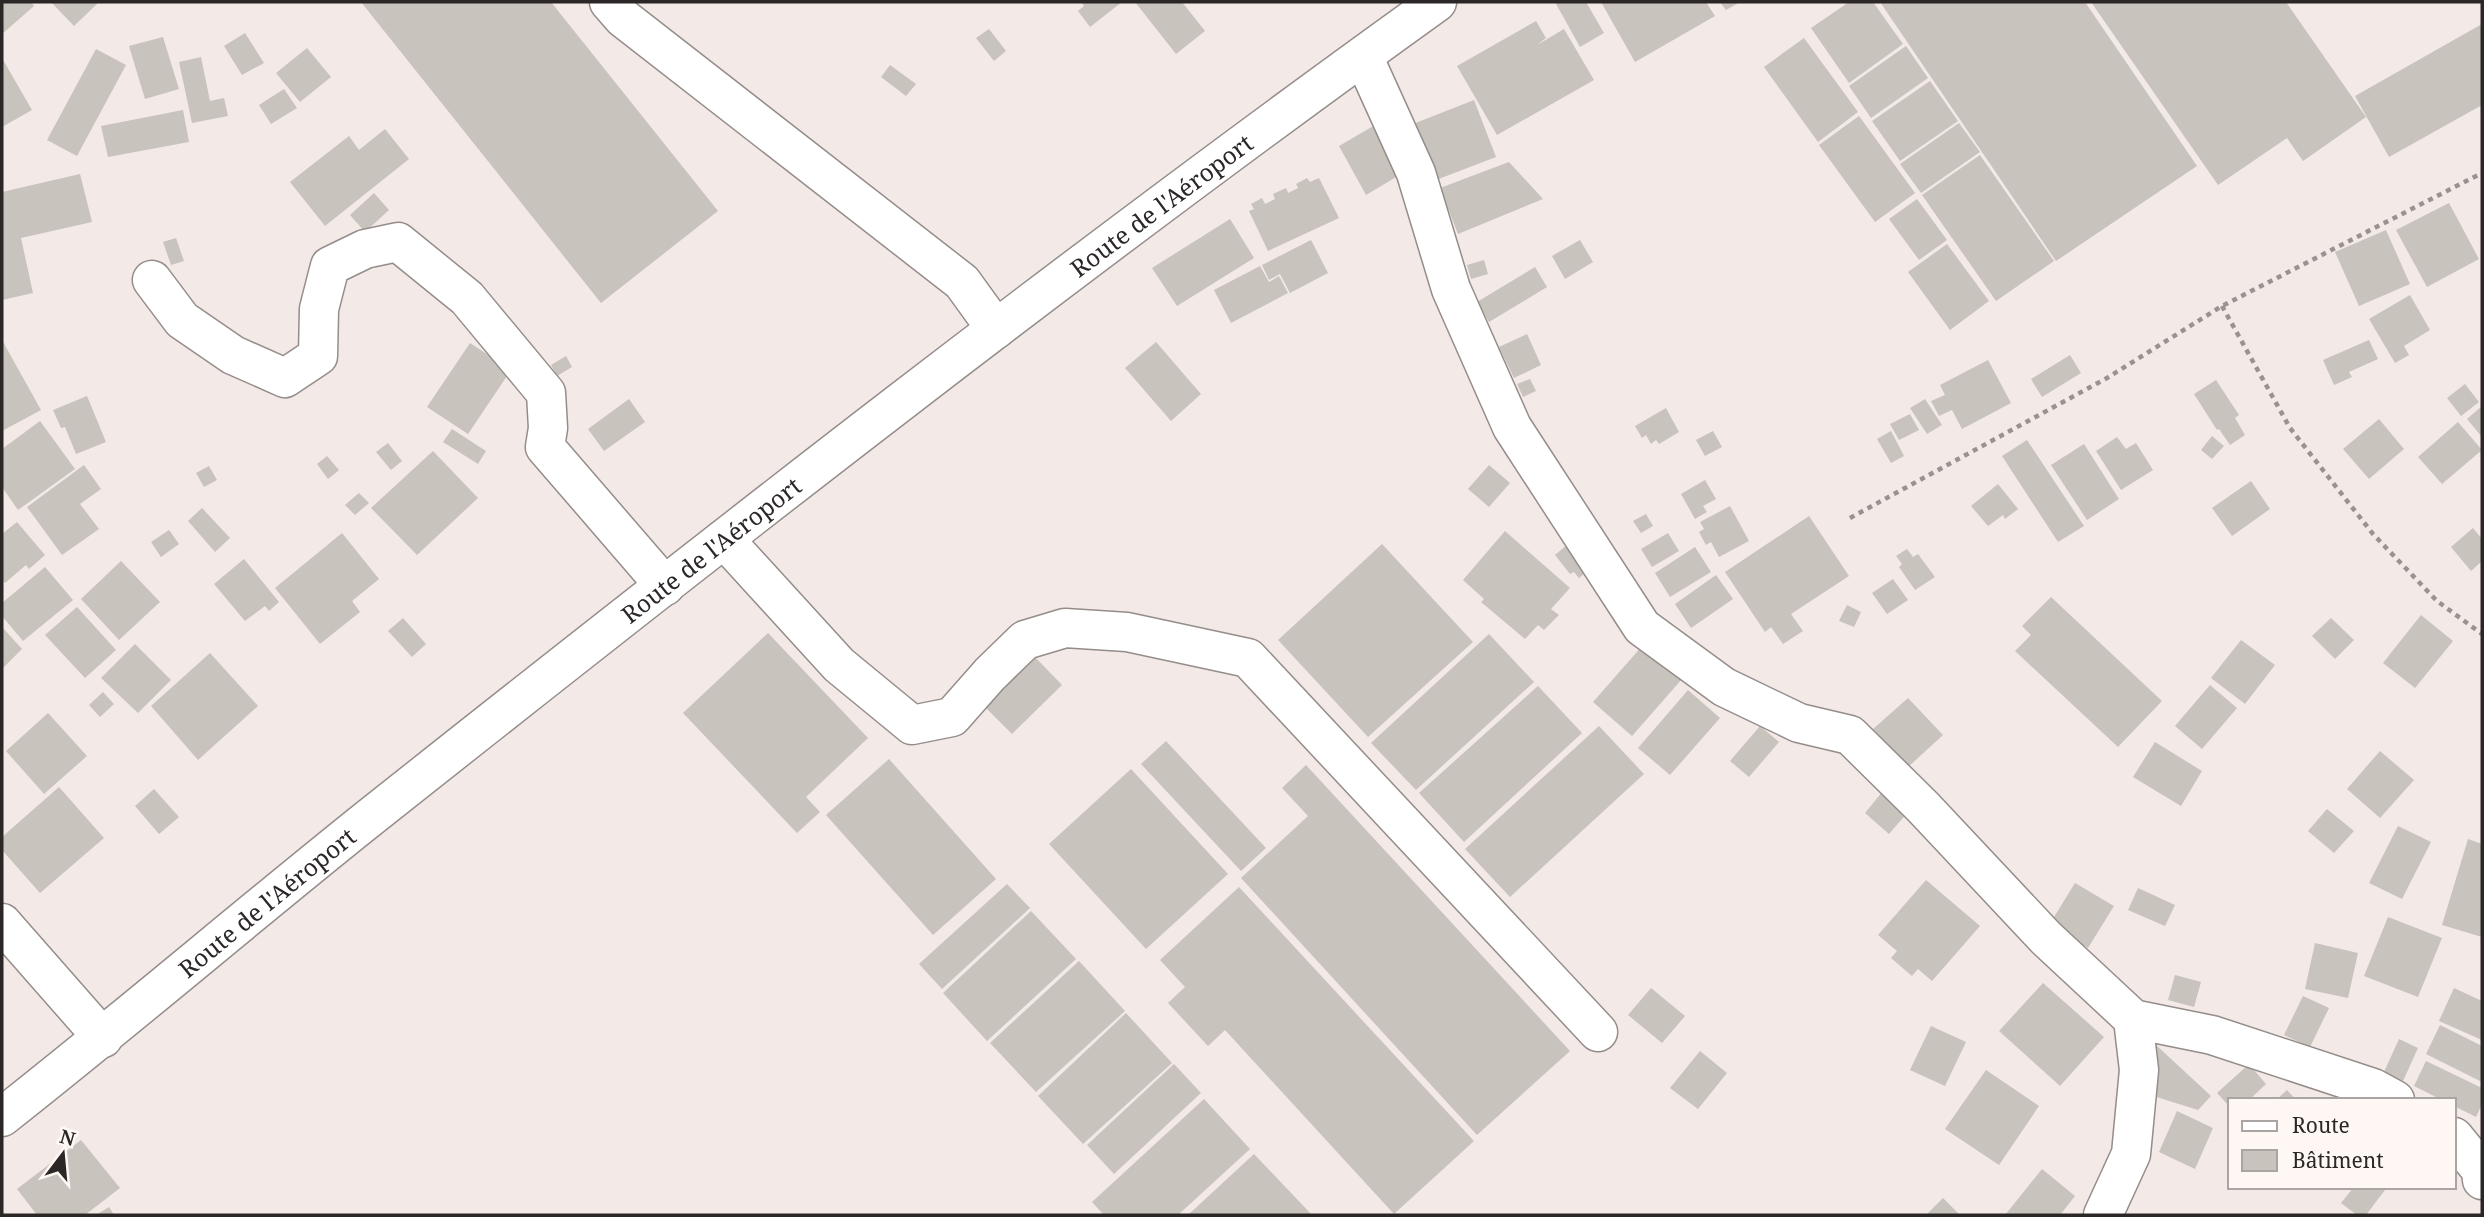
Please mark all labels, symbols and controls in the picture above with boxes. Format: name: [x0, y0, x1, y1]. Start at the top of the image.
street label: Route de l'Aéroport: [1063, 126, 1259, 284]
street label: Route de l'Aéroport: [614, 469, 807, 630]
street label: Route de l'Aéroport: [171, 819, 362, 984]
legend: [2228, 1098, 2456, 1189]
text: Route: [2292, 1111, 2350, 1139]
north arrow: [28, 1119, 98, 1189]
text: N: [57, 1123, 78, 1152]
text: Bâtiment: [2292, 1146, 2384, 1174]

